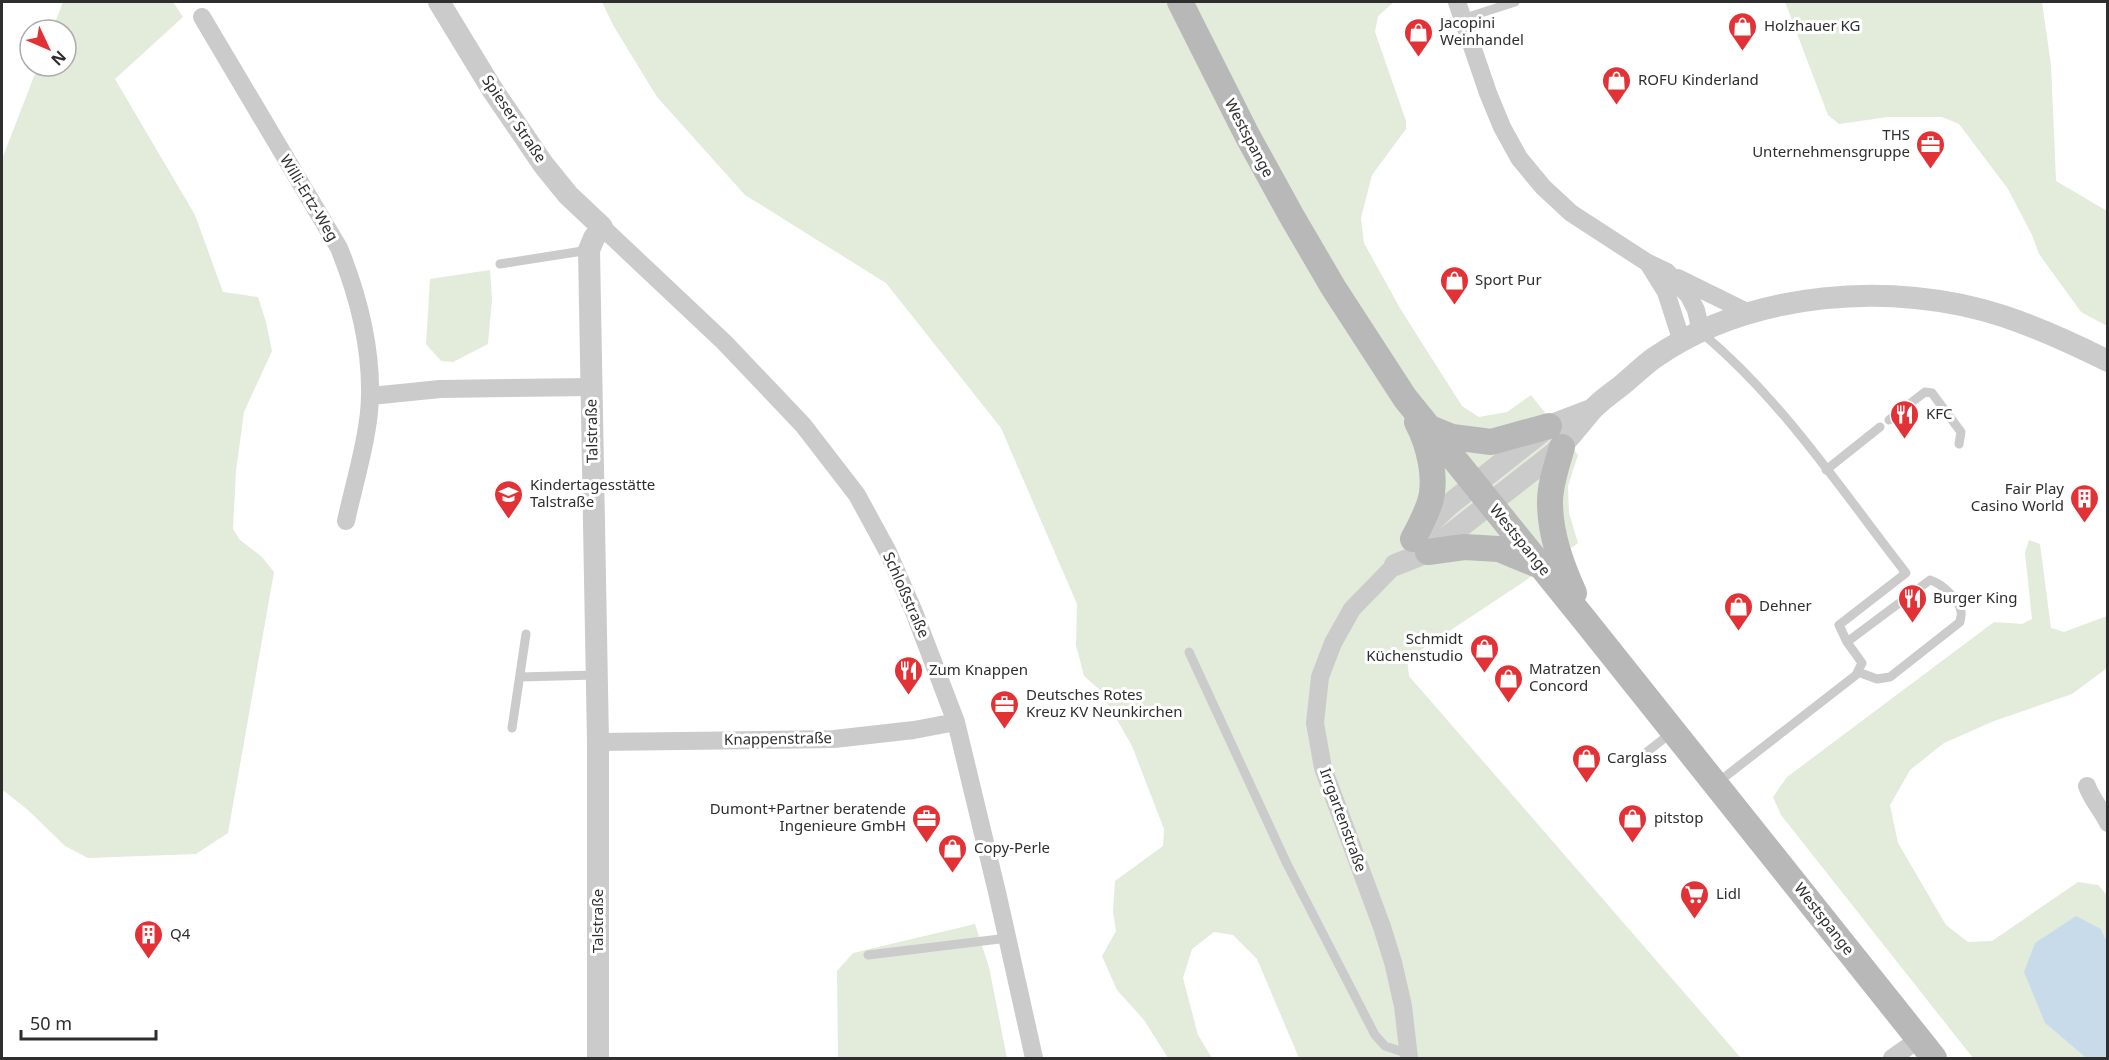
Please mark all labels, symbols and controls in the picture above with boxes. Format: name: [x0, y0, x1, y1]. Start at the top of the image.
shop icon: Holzhauer KG: [1727, 10, 1759, 52]
place label: Jacopini Weinhandel: [1438, 12, 1524, 49]
place label: Holzhauer KG: [1764, 15, 1861, 35]
shop icon: Jacopini Weinhandel: [1403, 16, 1435, 58]
north arrow: [18, 18, 78, 78]
text: N: [46, 46, 71, 71]
shop icon: ROFU Kinderland: [1601, 64, 1633, 106]
place label: ROFU Kinderland: [1638, 69, 1759, 89]
street label: Spieser Straße: [478, 71, 551, 166]
street label: Westspange: [1221, 95, 1279, 180]
place label: THS Unternehmensgruppe: [1752, 124, 1910, 161]
office icon: THS Unternehmensgruppe: [1915, 128, 1947, 170]
street label: Willi-Ertz-Weg: [276, 151, 344, 244]
shop icon: Sport Pur: [1438, 264, 1470, 306]
place label: Sport Pur: [1475, 269, 1542, 289]
restaurant icon: KFC: [1889, 398, 1921, 440]
street label: Talstraße: [580, 399, 602, 463]
place label: KFC: [1926, 403, 1953, 423]
place label: Kindertagesstätte Talstraße: [530, 474, 655, 511]
school or university icon: Kindertagesstätte Talstraße: [493, 478, 525, 520]
place label: Fair Play Casino World: [1971, 478, 2064, 515]
building icon: Fair Play Casino World: [2069, 482, 2101, 524]
street label: Westspange: [1486, 499, 1556, 579]
street label: Schloßstraße: [879, 549, 935, 641]
restaurant icon: Burger King: [1896, 582, 1928, 624]
place label: Burger King: [1933, 587, 2018, 607]
shop icon: Dehner: [1722, 590, 1754, 632]
place label: Dehner: [1759, 595, 1812, 615]
place label: Schmidt Küchenstudio: [1366, 628, 1464, 665]
shop icon: Schmidt Küchenstudio: [1468, 632, 1500, 674]
restaurant icon: Zum Knappen: [892, 654, 924, 696]
place label: Matratzen Concord: [1529, 658, 1601, 695]
place label: Zum Knappen: [929, 659, 1028, 679]
shop icon: Matratzen Concord: [1492, 662, 1524, 704]
place label: Deutsches Rotes Kreuz KV Neunkirchen: [1026, 684, 1182, 721]
office icon: Deutsches Rotes Kreuz KV Neunkirchen: [989, 688, 1021, 730]
street label: Knappenstraße: [724, 727, 832, 749]
shop icon: Carglass: [1570, 742, 1602, 784]
place label: Carglass: [1607, 747, 1667, 767]
street label: Irrgartenstraße: [1316, 765, 1372, 874]
place label: Dumont+Partner beratende Ingenieure GmbH: [710, 798, 906, 835]
office icon: Dumont+Partner beratende Ingenieure GmbH: [911, 802, 943, 844]
shop icon: pitstop: [1617, 802, 1649, 844]
place label: pitstop: [1654, 807, 1703, 827]
shop icon: Copy-Perle: [937, 832, 969, 874]
place label: Copy-Perle: [974, 837, 1050, 857]
supermarket icon: Lidl: [1679, 878, 1711, 920]
street label: Westspange: [1790, 878, 1859, 959]
place label: Lidl: [1716, 883, 1741, 903]
street label: Talstraße: [587, 889, 607, 953]
building icon: Q4: [133, 918, 165, 960]
place label: Q4: [170, 923, 191, 943]
scale bar: [21, 1003, 156, 1041]
text: 50 m: [30, 1011, 72, 1035]

